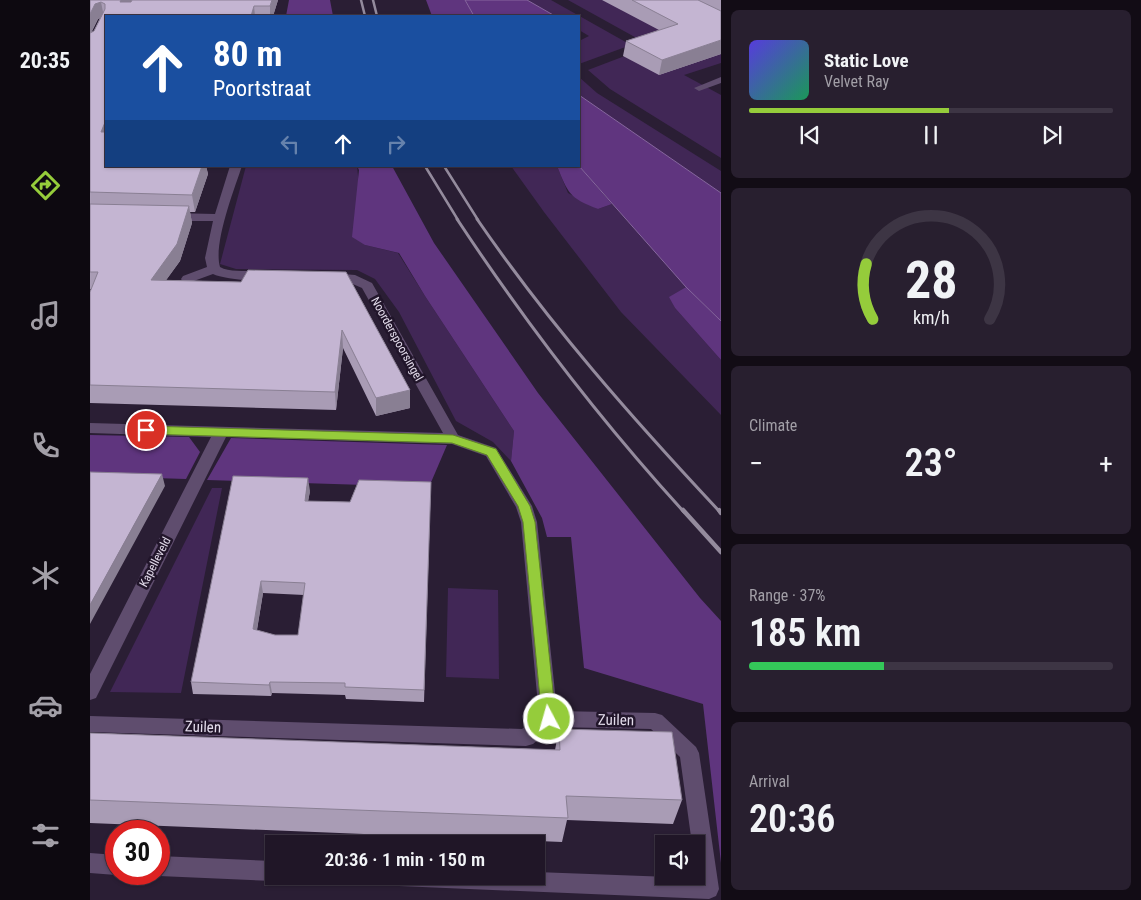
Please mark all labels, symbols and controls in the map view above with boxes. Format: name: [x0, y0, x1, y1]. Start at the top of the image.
text: 80 m: [213, 34, 282, 75]
icon: ahead: [130, 35, 195, 100]
text: 20:35: [20, 48, 70, 73]
text: Static Love: [824, 49, 909, 72]
text: Velvet Ray: [824, 72, 889, 91]
text: Poortstraat: [213, 76, 311, 101]
icon: previous: [796, 121, 824, 149]
icon: pause: [917, 121, 945, 149]
icon: next: [1038, 121, 1066, 149]
icon: left: [276, 130, 304, 158]
icon: ahead: [329, 130, 357, 158]
icon: right: [382, 130, 410, 158]
icon: directions: [28, 168, 63, 203]
text: 28: [905, 250, 957, 311]
street label: Noorderspoorsingel: [368, 295, 426, 383]
icon: music: [28, 298, 63, 333]
text: km/h: [913, 307, 949, 328]
pin: [125, 409, 167, 451]
icon: arrive: [132, 416, 160, 444]
text: Climate: [749, 416, 797, 435]
icon: phone: [28, 428, 63, 463]
text: 23°: [905, 441, 957, 485]
text: −: [749, 447, 763, 480]
text: +: [1099, 447, 1113, 480]
street label: Kapelleveld: [136, 535, 174, 589]
icon: climate: [28, 558, 63, 593]
text: Range · 37%: [749, 586, 825, 605]
text: 185 km: [749, 611, 861, 655]
icon: car: [28, 688, 63, 723]
position arrow: [522, 692, 574, 744]
street label: Zuilen: [598, 711, 634, 729]
street label: Zuilen: [185, 717, 221, 737]
text: Arrival: [749, 772, 790, 791]
text: 20:36: [749, 797, 835, 841]
icon: filters: [28, 818, 63, 853]
speed limit sign: 30: [105, 820, 170, 885]
map controls: [655, 835, 705, 885]
button: sound: [655, 835, 705, 885]
text: 20:36 · 1 min · 150 m: [325, 848, 485, 871]

